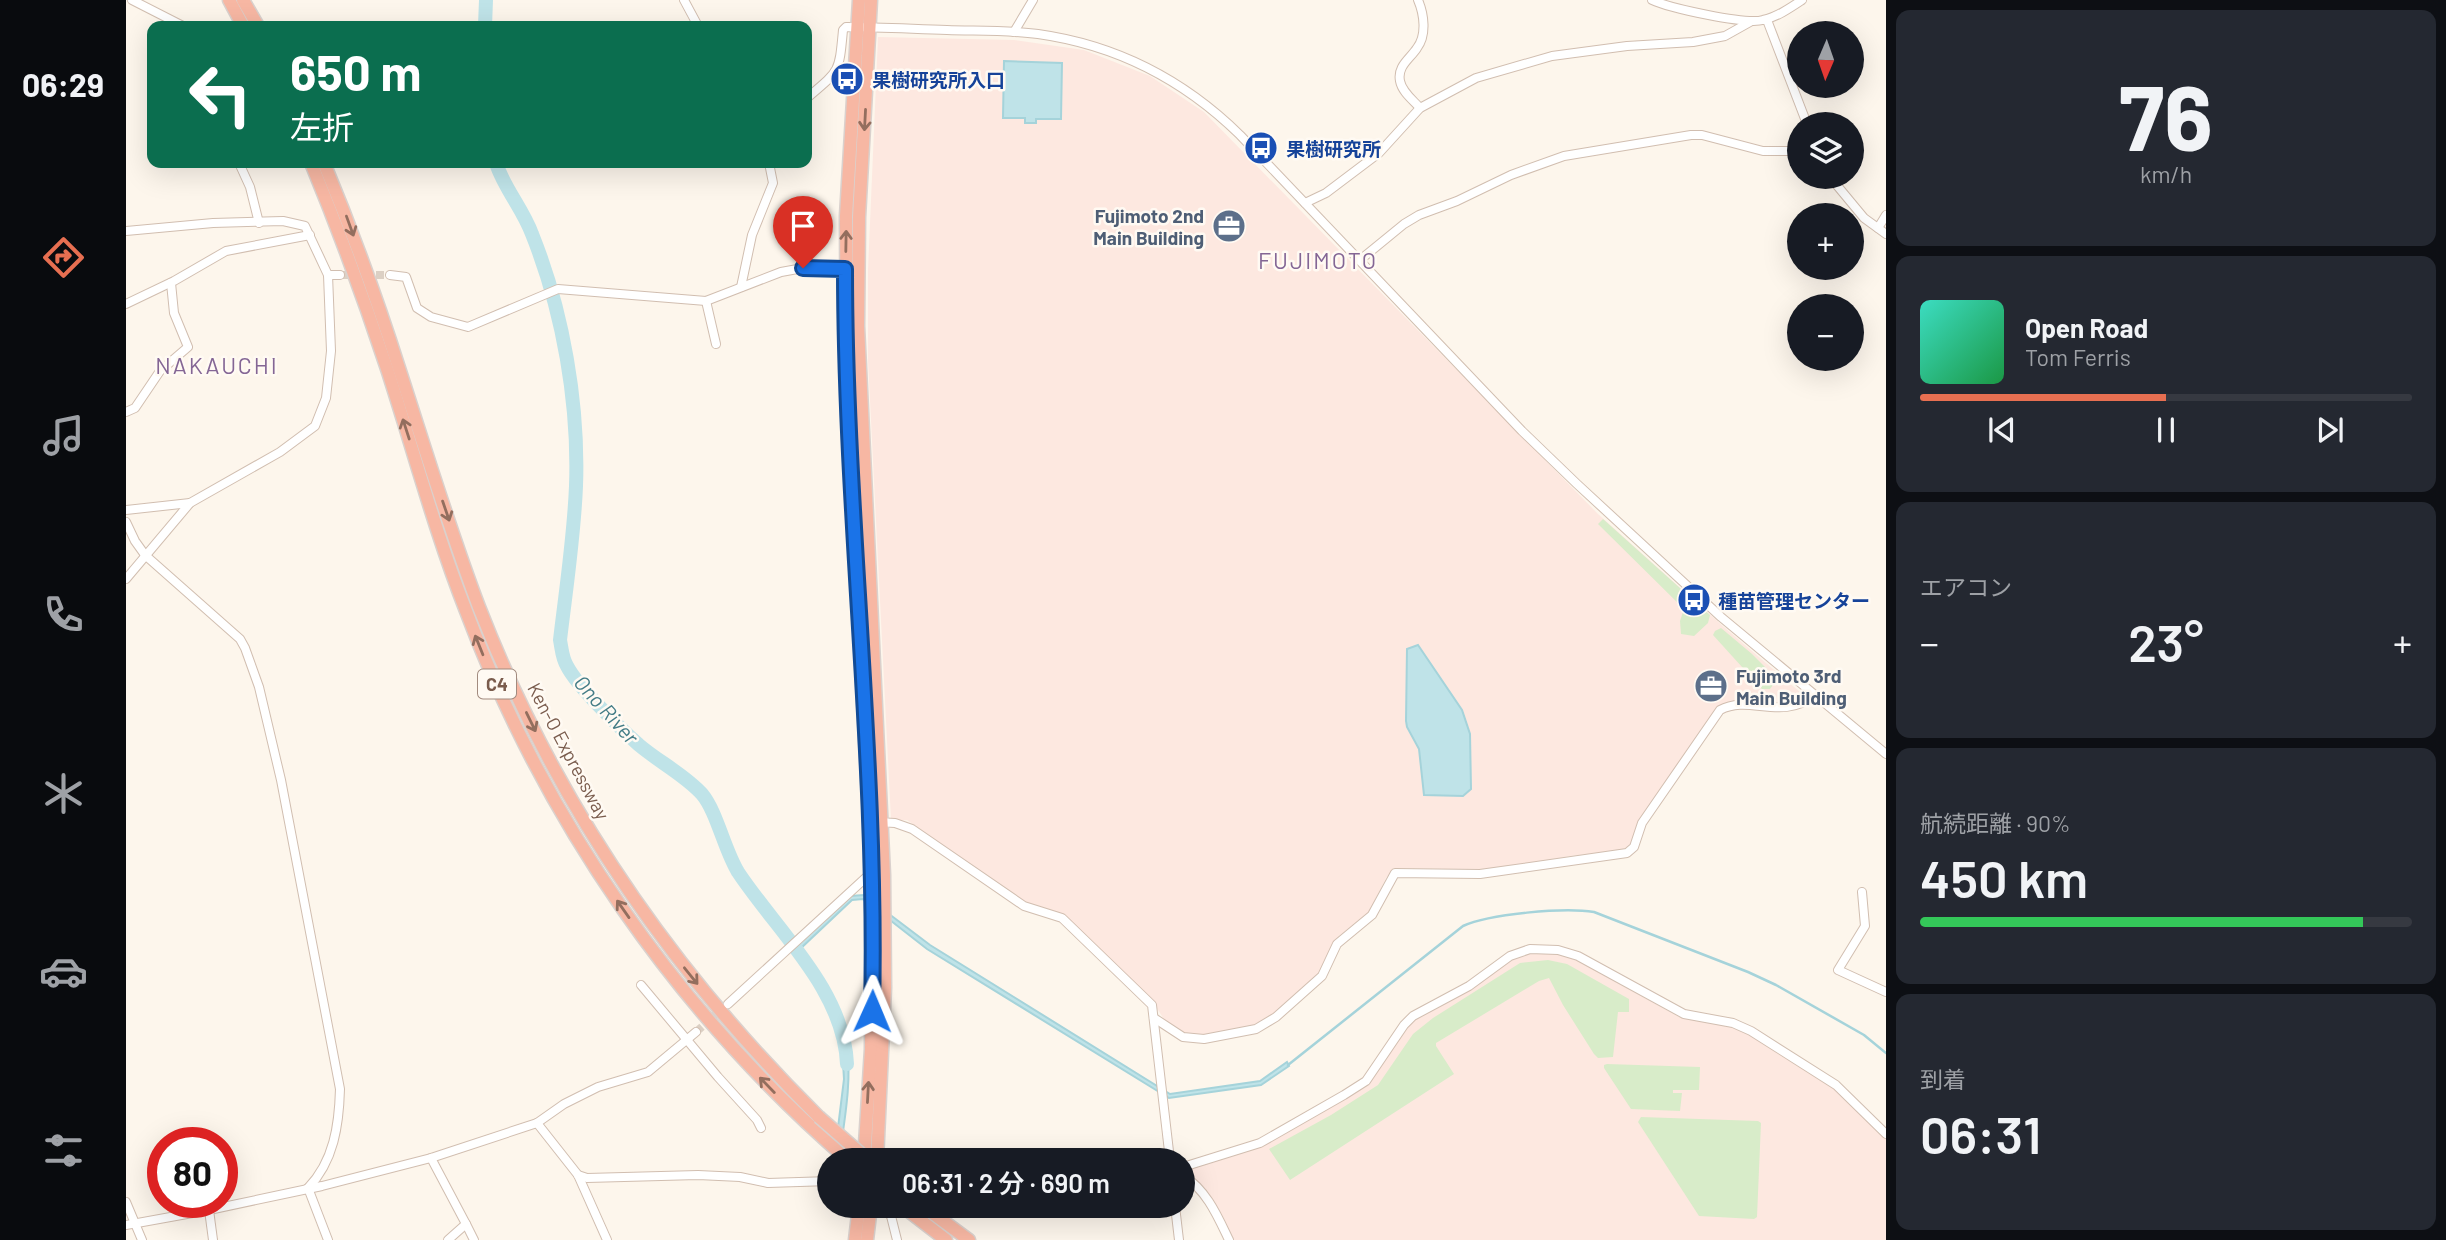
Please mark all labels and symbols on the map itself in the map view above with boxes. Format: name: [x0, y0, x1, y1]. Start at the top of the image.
north arrow: [1787, 21, 1864, 98]
bus stop icon: 果樹研究所入口: [828, 60, 866, 98]
place label: 果樹研究所入口: [872, 68, 1005, 91]
one-way arrow: [858, 109, 871, 132]
bus stop icon: 果樹研究所: [1242, 129, 1280, 167]
place label: 果樹研究所: [1286, 137, 1381, 160]
pin: [773, 196, 833, 268]
place label: Fujimoto 2nd Main Building: [1093, 204, 1204, 249]
office icon: Fujimoto 2nd Main Building: [1210, 207, 1248, 245]
one-way arrow: [344, 215, 357, 237]
one-way arrow: [839, 229, 852, 252]
district label: FUJIMOTO: [1258, 246, 1378, 274]
district label: NAKAUCHI: [155, 351, 279, 379]
one-way arrow: [399, 419, 411, 441]
one-way arrow: [441, 500, 453, 522]
bus stop icon: 種苗管理センター: [1675, 581, 1713, 619]
place label: 種苗管理センター: [1718, 589, 1870, 612]
one-way arrow: [472, 634, 485, 656]
place label: Fujimoto 3rd Main Building: [1736, 664, 1847, 709]
office icon: Fujimoto 3rd Main Building: [1692, 667, 1730, 705]
water label: Ono River: [570, 669, 645, 749]
road number: C4: [478, 670, 516, 698]
street label: Ken-O Expressway: [523, 679, 615, 824]
one-way arrow: [524, 711, 538, 732]
one-way arrow: [616, 899, 630, 919]
one-way arrow: [683, 967, 698, 985]
position arrow: [835, 974, 909, 1048]
one-way arrow: [758, 1076, 775, 1093]
one-way arrow: [862, 1081, 875, 1104]
speed limit sign: 80: [147, 1127, 238, 1218]

